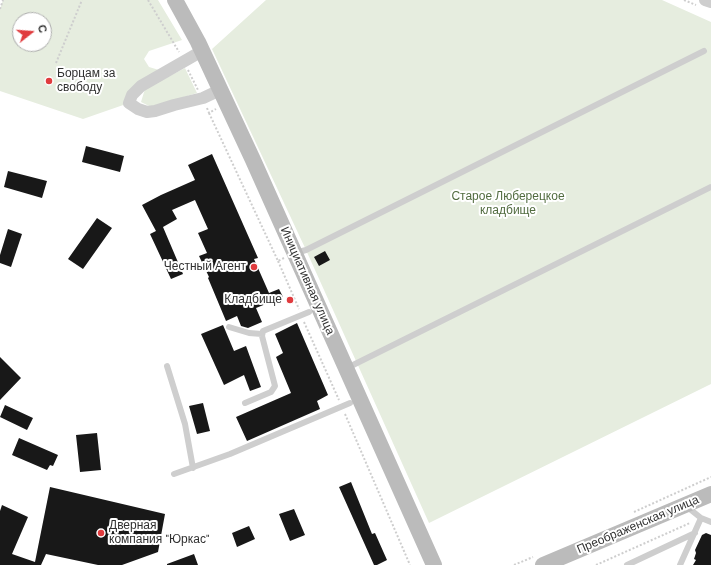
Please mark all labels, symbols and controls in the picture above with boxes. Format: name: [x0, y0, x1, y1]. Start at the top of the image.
north arrow: [12, 12, 52, 52]
text: С: [35, 23, 50, 35]
place label: Борцам за свободу: [57, 67, 115, 95]
marker: Борцам за свободу: [44, 76, 54, 86]
park label: Старое Люберецкое кладбище: [451, 190, 565, 218]
street label: Инициативная улица: [277, 225, 337, 337]
place label: Честный Агент: [164, 260, 246, 274]
marker: Честный Агент: [249, 262, 259, 272]
place label: Кладбище: [224, 293, 282, 307]
marker: Кладбище: [285, 295, 295, 305]
street label: Преображенская улица: [575, 493, 701, 557]
place label: Дверная компания "Юркас": [109, 519, 209, 547]
marker: Дверная компания "Юркас": [96, 528, 106, 538]

